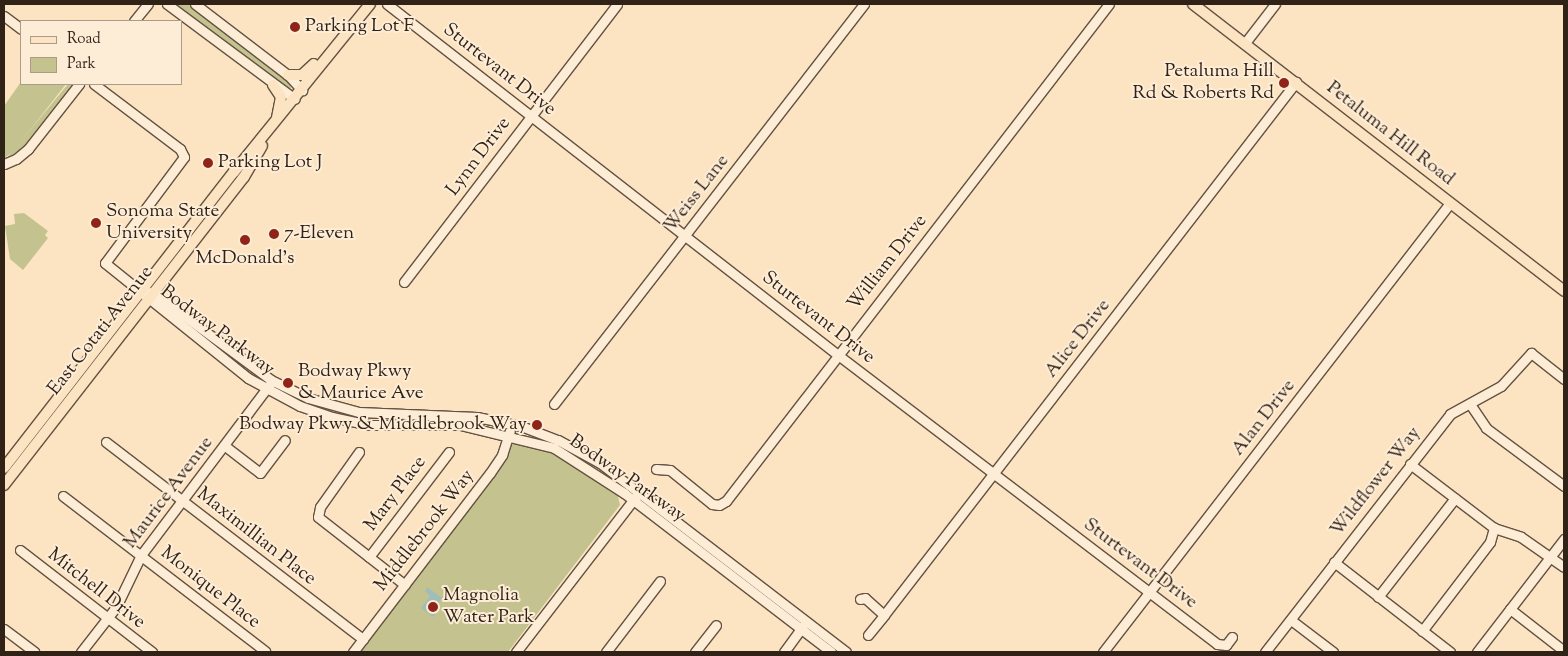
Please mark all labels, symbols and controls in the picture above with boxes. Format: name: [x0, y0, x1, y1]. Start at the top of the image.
place label: Parking Lot F: [305, 16, 414, 38]
street label: Sturtevant Drive: [438, 19, 560, 121]
legend: [20, 20, 182, 85]
marker: Parking Lot F: [289, 21, 301, 33]
text: Road: [67, 29, 101, 50]
text: Park: [67, 54, 96, 75]
place label: Petaluma Hill Rd & Roberts Rd: [1133, 61, 1274, 105]
marker: Petaluma Hill Rd & Roberts Rd: [1278, 77, 1290, 89]
street label: Petaluma Hill Road: [1321, 77, 1459, 191]
street label: Lynn Drive: [442, 113, 516, 201]
street label: Weiss Lane: [660, 151, 734, 237]
place label: Parking Lot J: [218, 152, 322, 174]
marker: Parking Lot J: [202, 157, 214, 169]
place label: Sonoma State University: [106, 201, 219, 245]
street label: William Drive: [843, 210, 933, 316]
marker: Sonoma State University: [90, 217, 102, 229]
place label: 7-Eleven: [284, 223, 354, 245]
marker: 7-Eleven: [268, 228, 280, 240]
marker: McDonald's: [239, 234, 251, 246]
place label: McDonald's: [196, 248, 294, 270]
street label: East Cotati Avenue: [43, 262, 159, 400]
street label: Sturtevant Drive: [757, 267, 879, 369]
street label: Bodway Parkway: [155, 281, 279, 381]
street label: Alice Drive: [1040, 295, 1116, 383]
place label: Bodway Pkwy & Maurice Ave: [298, 361, 423, 405]
street label: Alan Drive: [1227, 375, 1301, 461]
marker: Bodway Pkwy & Maurice Ave: [282, 377, 294, 389]
place label: Bodway Pkwy & Middlebrook Way: [239, 414, 527, 436]
marker: Bodway Pkwy & Middlebrook Way: [531, 419, 543, 431]
street label: Wildflower Way: [1326, 423, 1426, 541]
street label: Bodway Parkway: [564, 430, 690, 528]
street label: Maurice Avenue: [119, 433, 219, 553]
street label: Mary Place: [360, 452, 432, 536]
street label: Middlebrook Way: [370, 466, 480, 596]
street label: Maximillian Place: [192, 483, 320, 591]
street label: Sturtevant Drive: [1078, 514, 1202, 614]
street label: Monique Place: [156, 542, 264, 634]
street label: Mitchell Drive: [43, 544, 149, 634]
place label: Magnolia Water Park: [443, 585, 534, 629]
marker: Magnolia Water Park: [427, 601, 439, 613]

